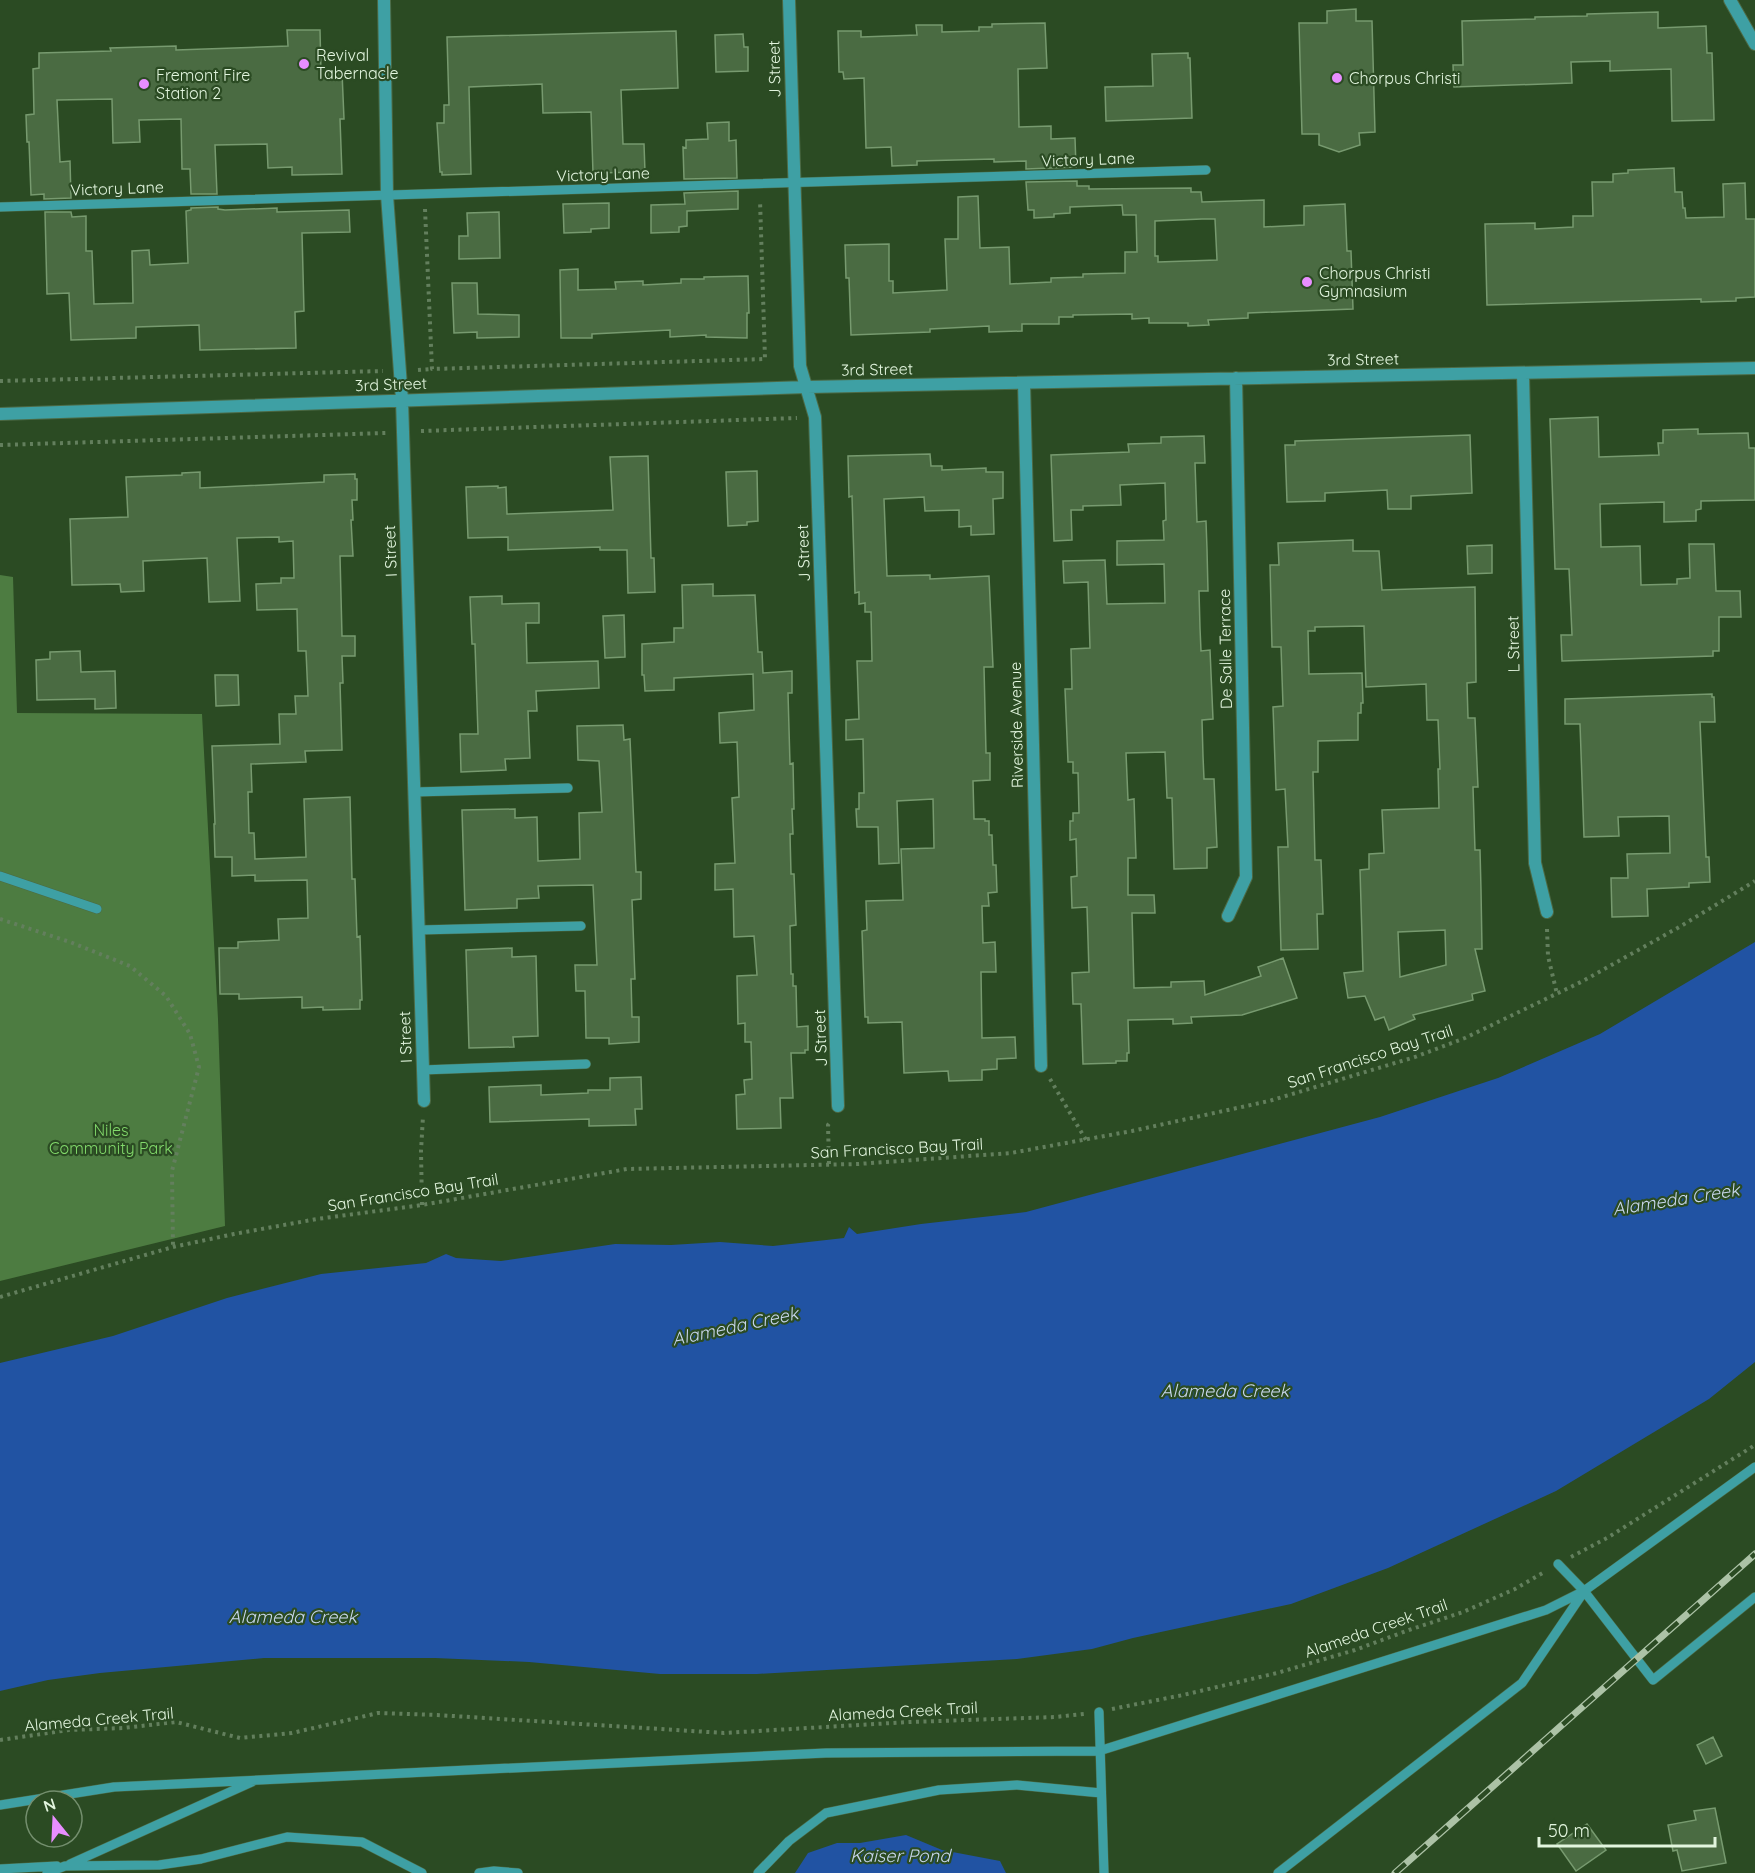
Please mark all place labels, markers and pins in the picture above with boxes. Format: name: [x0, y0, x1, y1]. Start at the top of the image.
place label: Revival Tabernacle: [316, 45, 398, 83]
marker: Revival Tabernacle: [297, 57, 311, 71]
place label: Fremont Fire Station 2: [156, 65, 250, 103]
place label: Chorpus Christi: [1349, 68, 1461, 88]
marker: Chorpus Christi: [1330, 71, 1344, 85]
marker: Fremont Fire Station 2: [137, 77, 151, 91]
place label: Chorpus Christi Gymnasium: [1319, 263, 1431, 301]
marker: Chorpus Christi Gymnasium: [1300, 275, 1314, 289]

